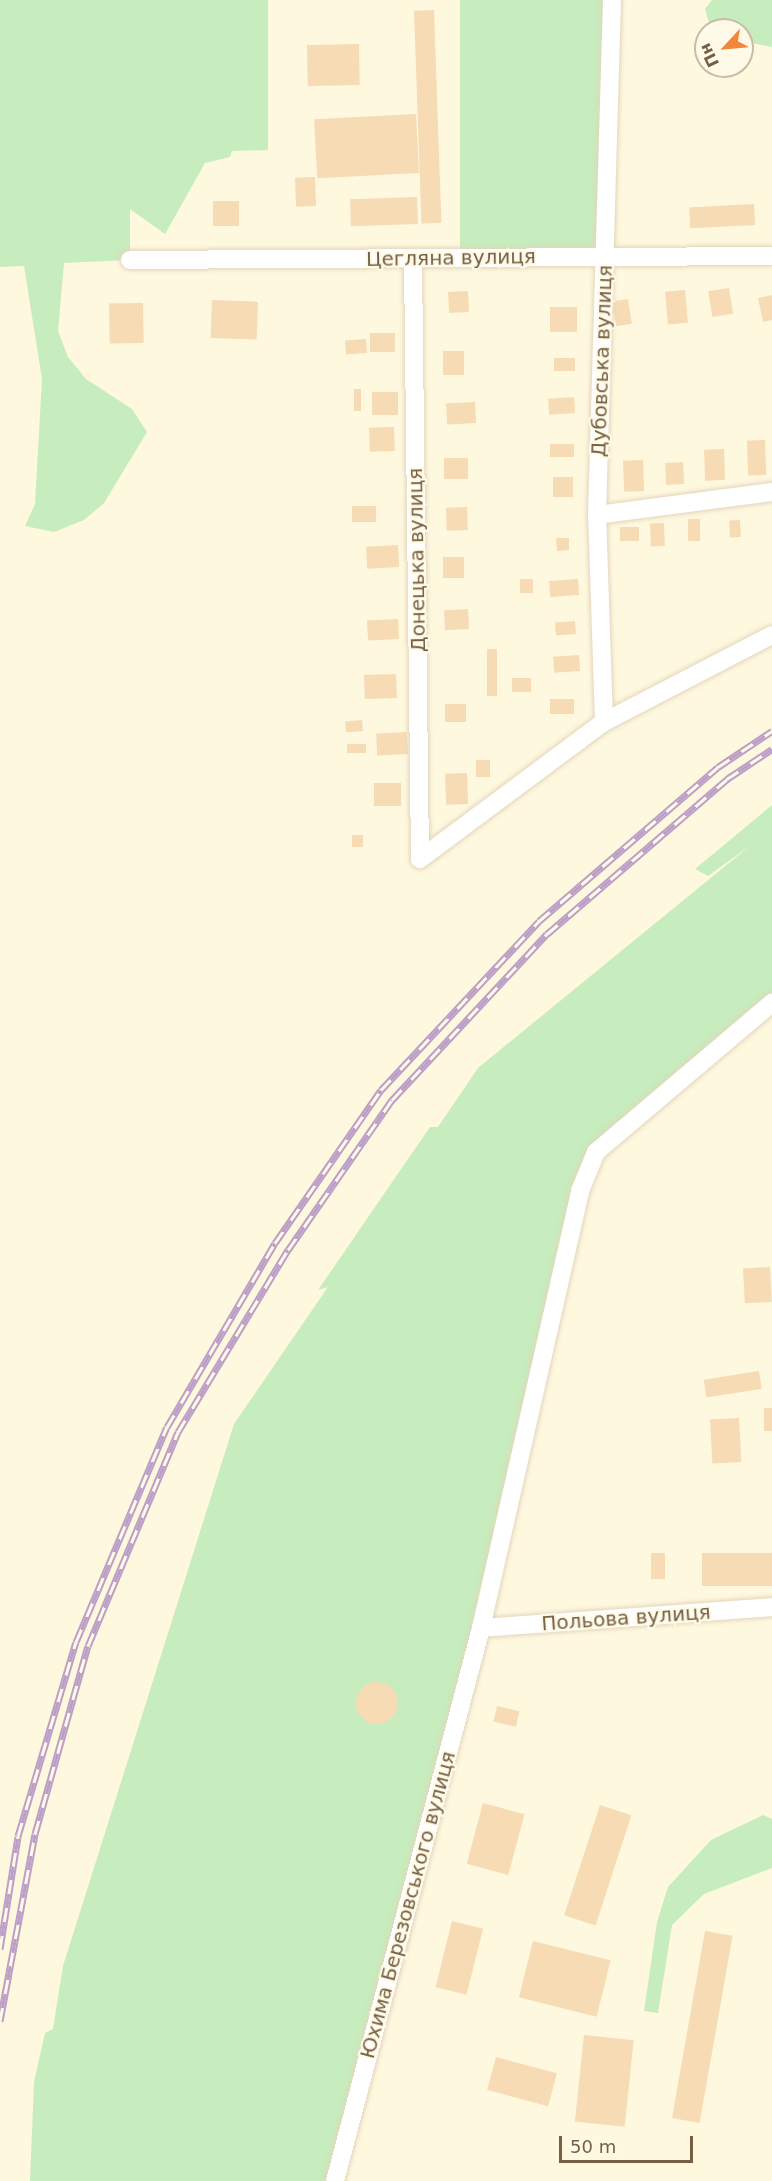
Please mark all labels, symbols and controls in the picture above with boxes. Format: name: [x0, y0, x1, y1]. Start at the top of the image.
north arrow: [694, 18, 754, 78]
text: Пн: [695, 40, 723, 70]
street label: Цегляна вулиця: [366, 245, 536, 271]
street label: Дубовська вулиця: [587, 264, 617, 458]
street label: Донецька вулиця: [403, 468, 431, 652]
street label: Польова вулиця: [541, 1600, 711, 1636]
street label: Юхима Березовського вулиця: [355, 1749, 461, 2061]
scale bar: [562, 2124, 696, 2162]
text: 50 m: [570, 2136, 616, 2157]

